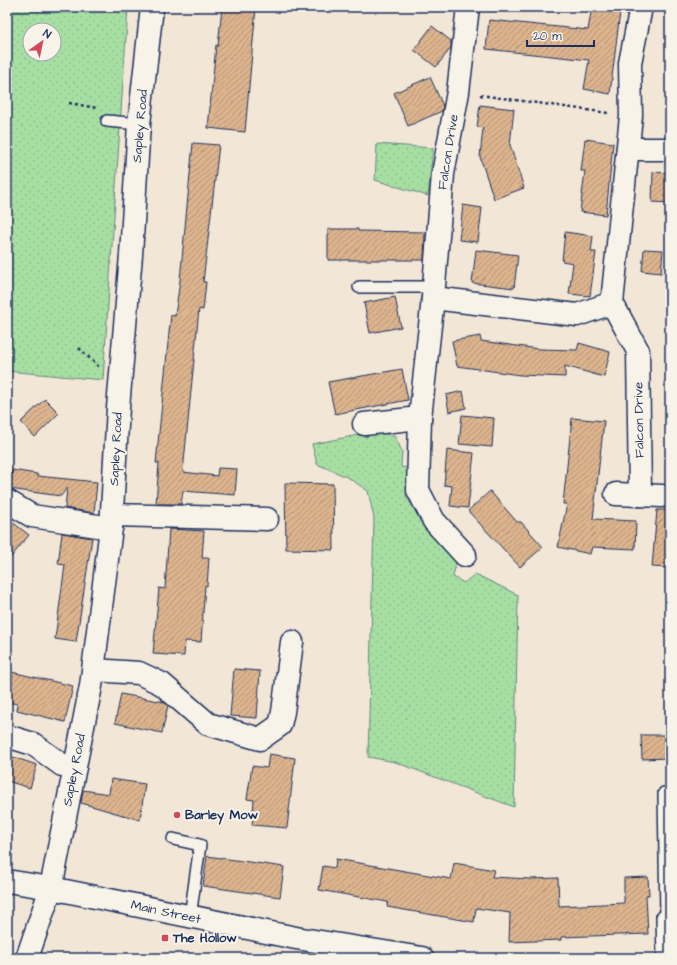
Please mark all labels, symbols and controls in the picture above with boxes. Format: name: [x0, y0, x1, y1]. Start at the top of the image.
north arrow: [22, 22, 62, 62]
scale bar: [527, 22, 594, 48]
text: N: [40, 26, 54, 42]
text: 20 m: [533, 28, 562, 45]
street label: Sapley Road: [128, 88, 153, 163]
street label: Falcon Drive: [433, 113, 463, 191]
street label: Falcon Drive: [629, 382, 649, 458]
street label: Sapley Road: [105, 412, 128, 486]
street label: Sapley Road: [58, 732, 91, 808]
place label: Barley Mow: [185, 806, 259, 825]
marker: Barley Mow: [172, 810, 182, 820]
street label: Main Street: [129, 896, 203, 928]
place label: The Hollow: [172, 929, 237, 947]
marker: The Hollow: [160, 933, 170, 943]

